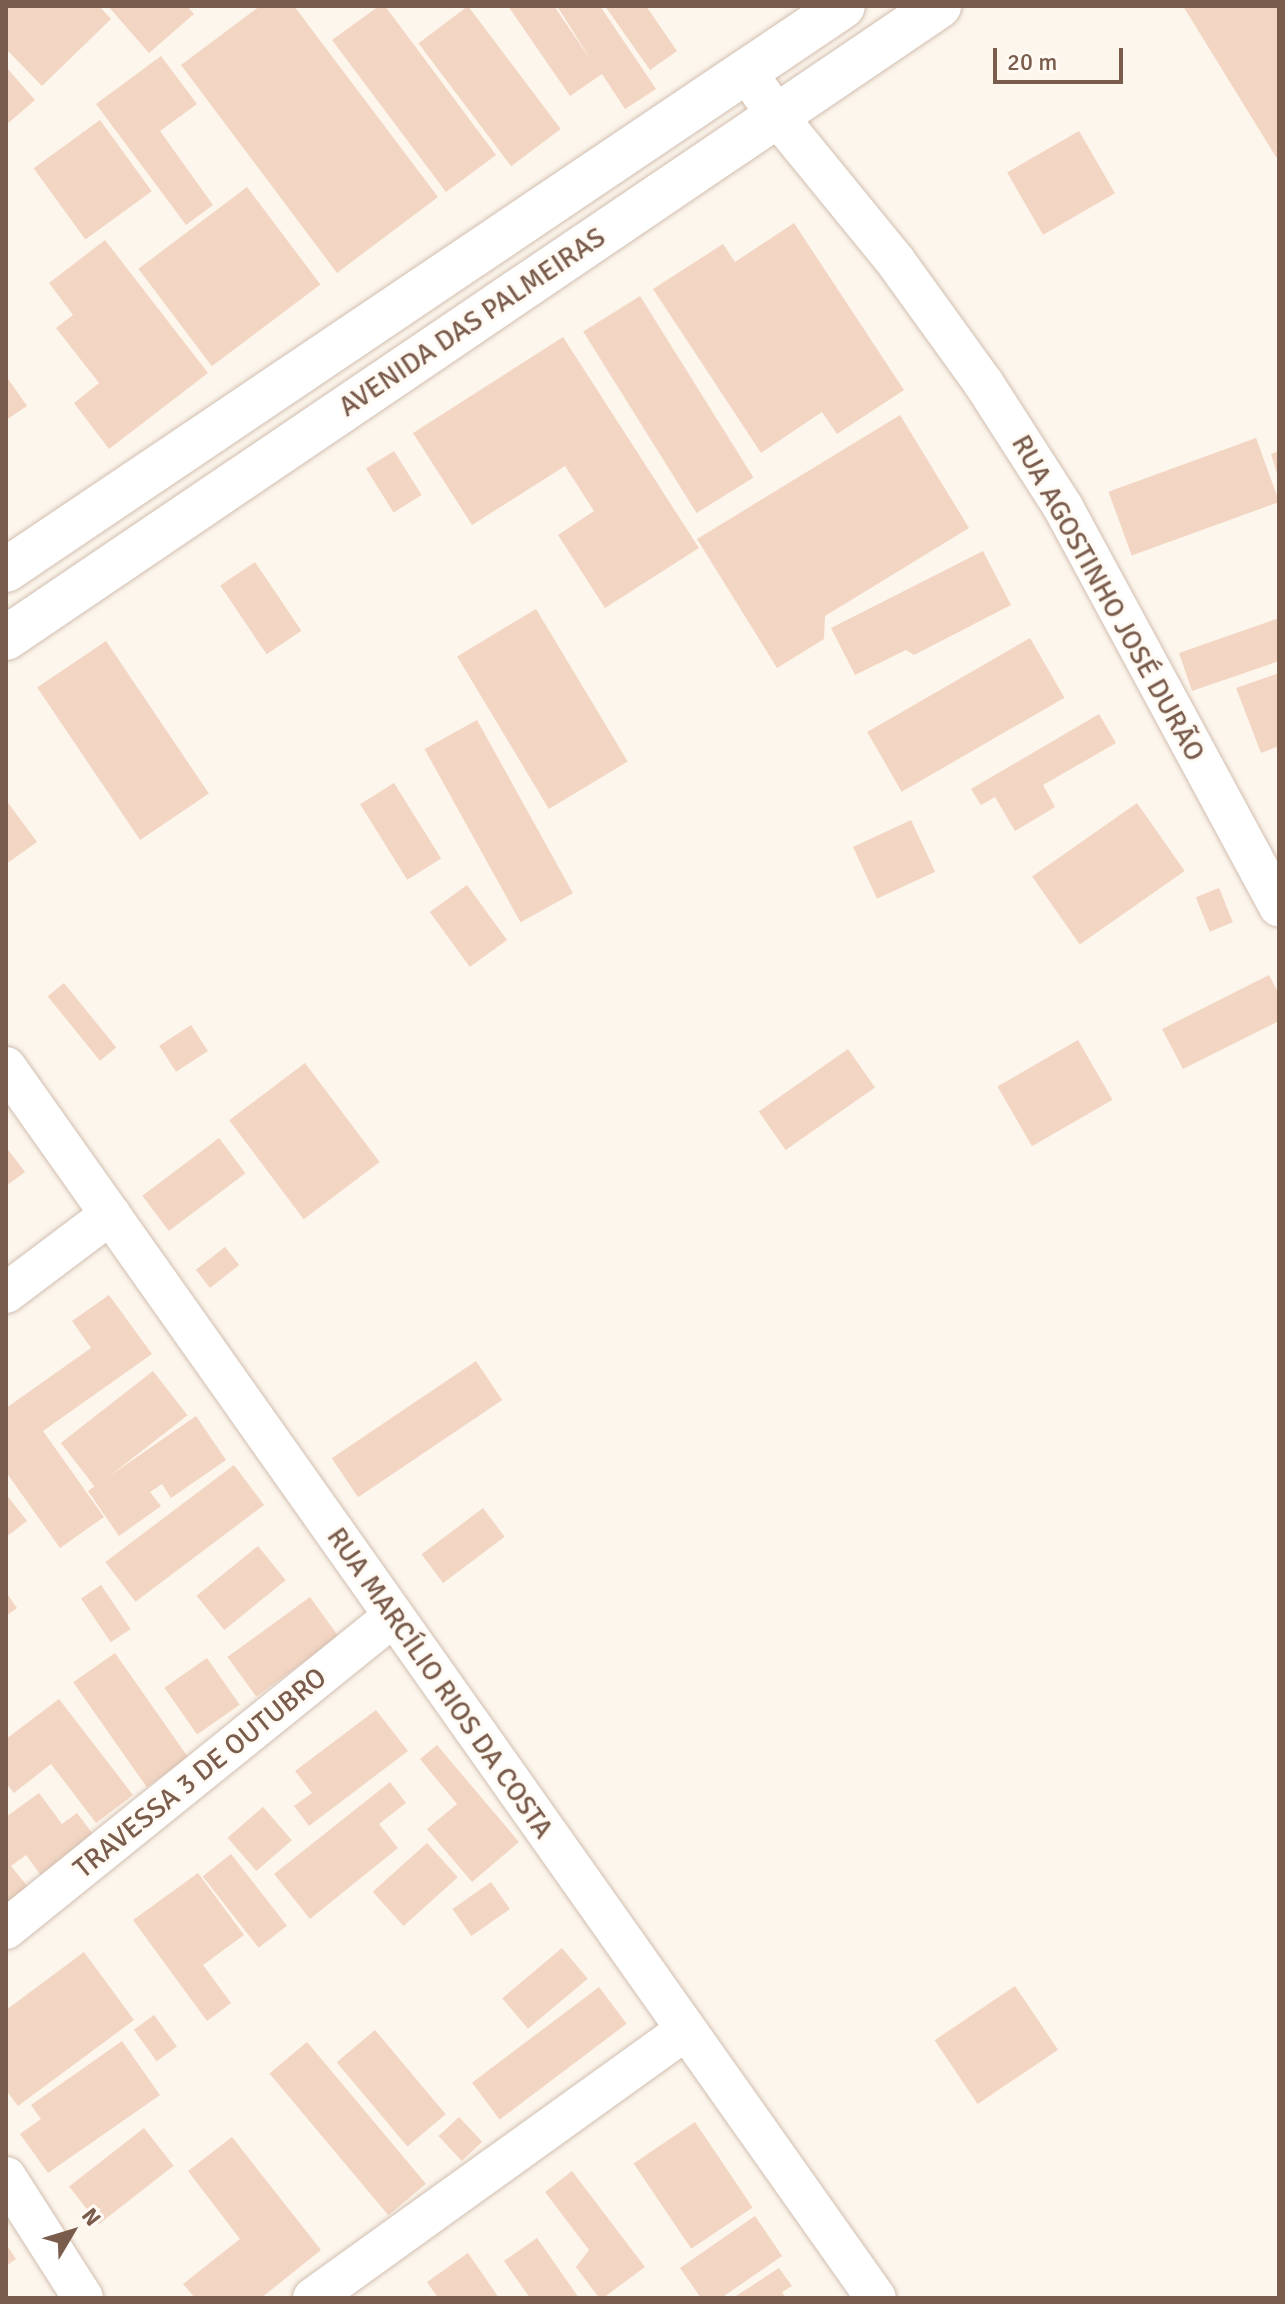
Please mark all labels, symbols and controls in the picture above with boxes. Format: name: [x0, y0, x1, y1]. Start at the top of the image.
scale bar: [997, 32, 1127, 82]
text: 20 m: [1007, 47, 1057, 77]
street label: AVENIDA DAS PALMEIRAS: [332, 220, 612, 424]
street label: RUA AGOSTINHO JOSÉ DURÃO: [1004, 429, 1212, 767]
street label: RUA MARCÍLIO RIOS DA COSTA: [320, 1521, 560, 1845]
street label: TRAVESSA 3 DE OUTUBRO: [67, 1661, 333, 1885]
north arrow: [32, 2192, 112, 2272]
text: N: [76, 2203, 107, 2231]

